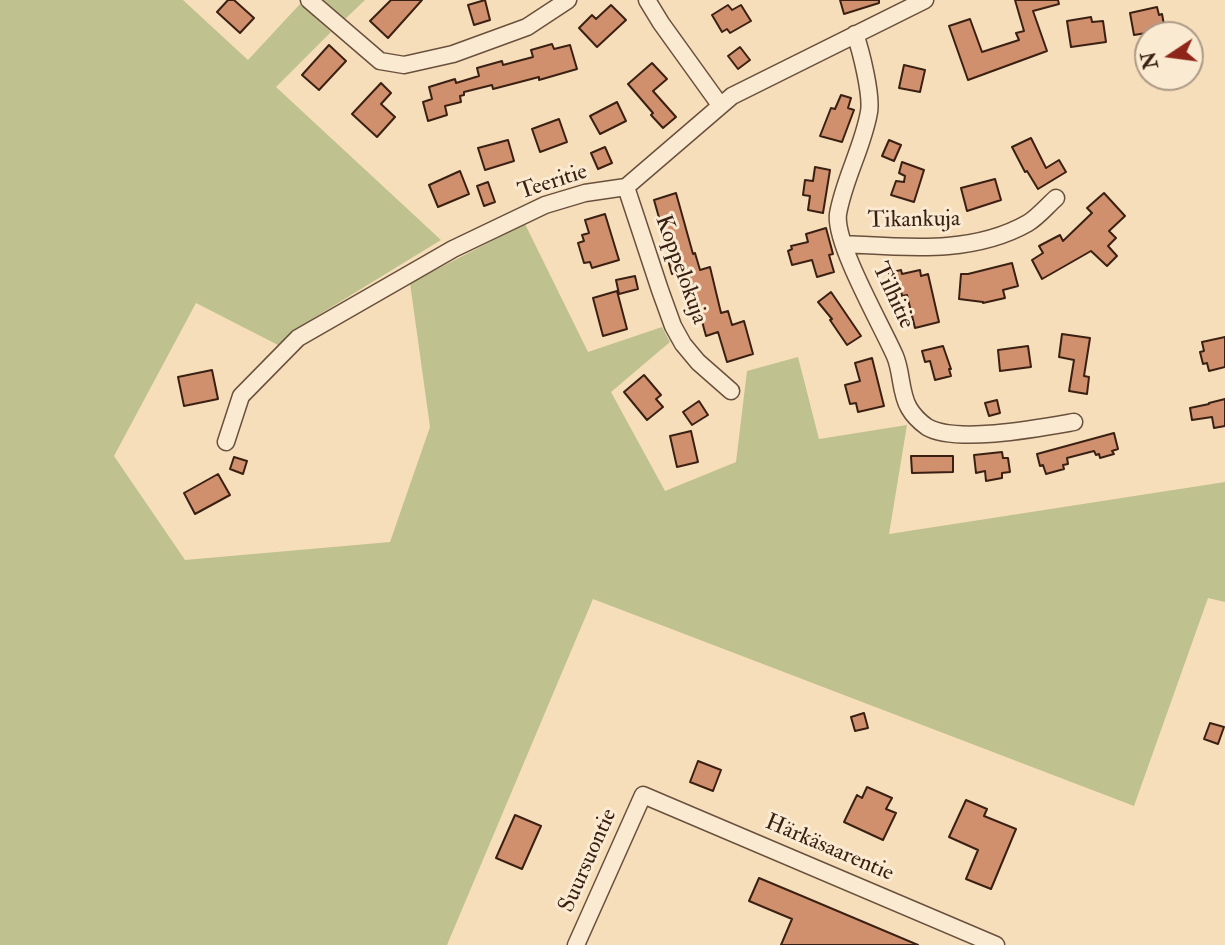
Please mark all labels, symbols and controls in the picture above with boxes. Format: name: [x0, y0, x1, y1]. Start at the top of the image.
north arrow: [1134, 21, 1204, 91]
text: N: [1137, 49, 1164, 71]
street label: Teeritie: [515, 159, 591, 207]
street label: Tikankuja: [867, 206, 961, 236]
street label: Koppelokuja: [648, 212, 712, 328]
street label: Tilhitie: [865, 258, 919, 334]
street label: Suursuontie: [554, 805, 624, 917]
street label: Härkäsaarentie: [761, 810, 897, 888]

